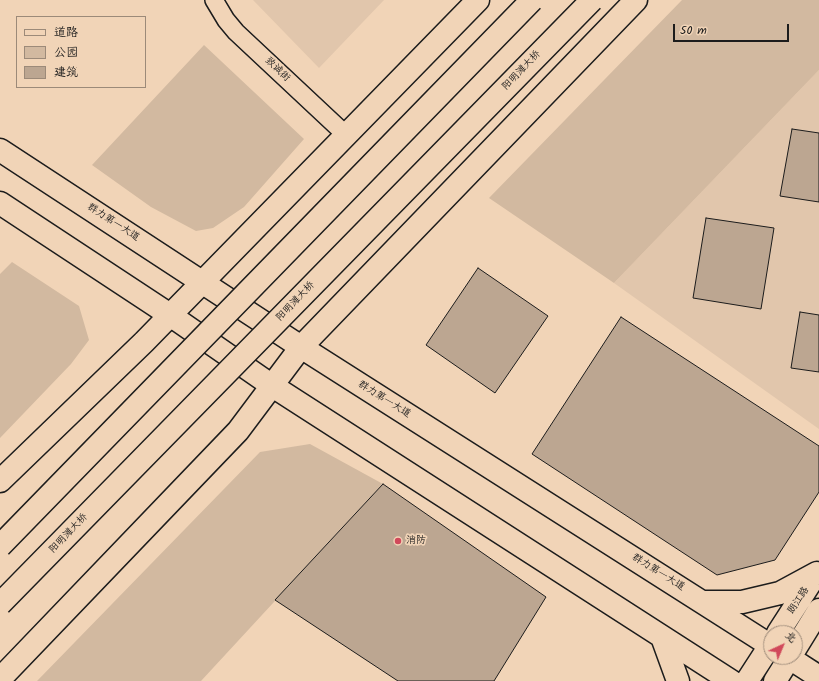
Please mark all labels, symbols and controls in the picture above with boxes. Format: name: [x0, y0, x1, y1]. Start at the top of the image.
legend: [16, 16, 146, 88]
scale bar: [675, 16, 791, 42]
text: 50 m: [680, 21, 707, 40]
text: 道路: [54, 23, 78, 42]
text: 公园: [54, 43, 78, 62]
street label: 阳明滩大桥: [500, 49, 544, 93]
street label: 致诚街: [262, 55, 292, 85]
text: 建筑: [54, 63, 78, 82]
street label: 群力第一大道: [85, 202, 141, 244]
street label: 阳明滩大桥: [274, 280, 318, 324]
street label: 群力第一大道: [355, 379, 413, 421]
street label: 阳明滩大桥: [47, 512, 91, 556]
place label: 消防: [406, 535, 426, 547]
marker: 消防: [393, 536, 403, 546]
street label: 群力第一大道: [629, 552, 687, 594]
street label: 朗江路: [786, 585, 812, 617]
north arrow: [763, 625, 803, 665]
text: 北: [780, 627, 801, 647]

